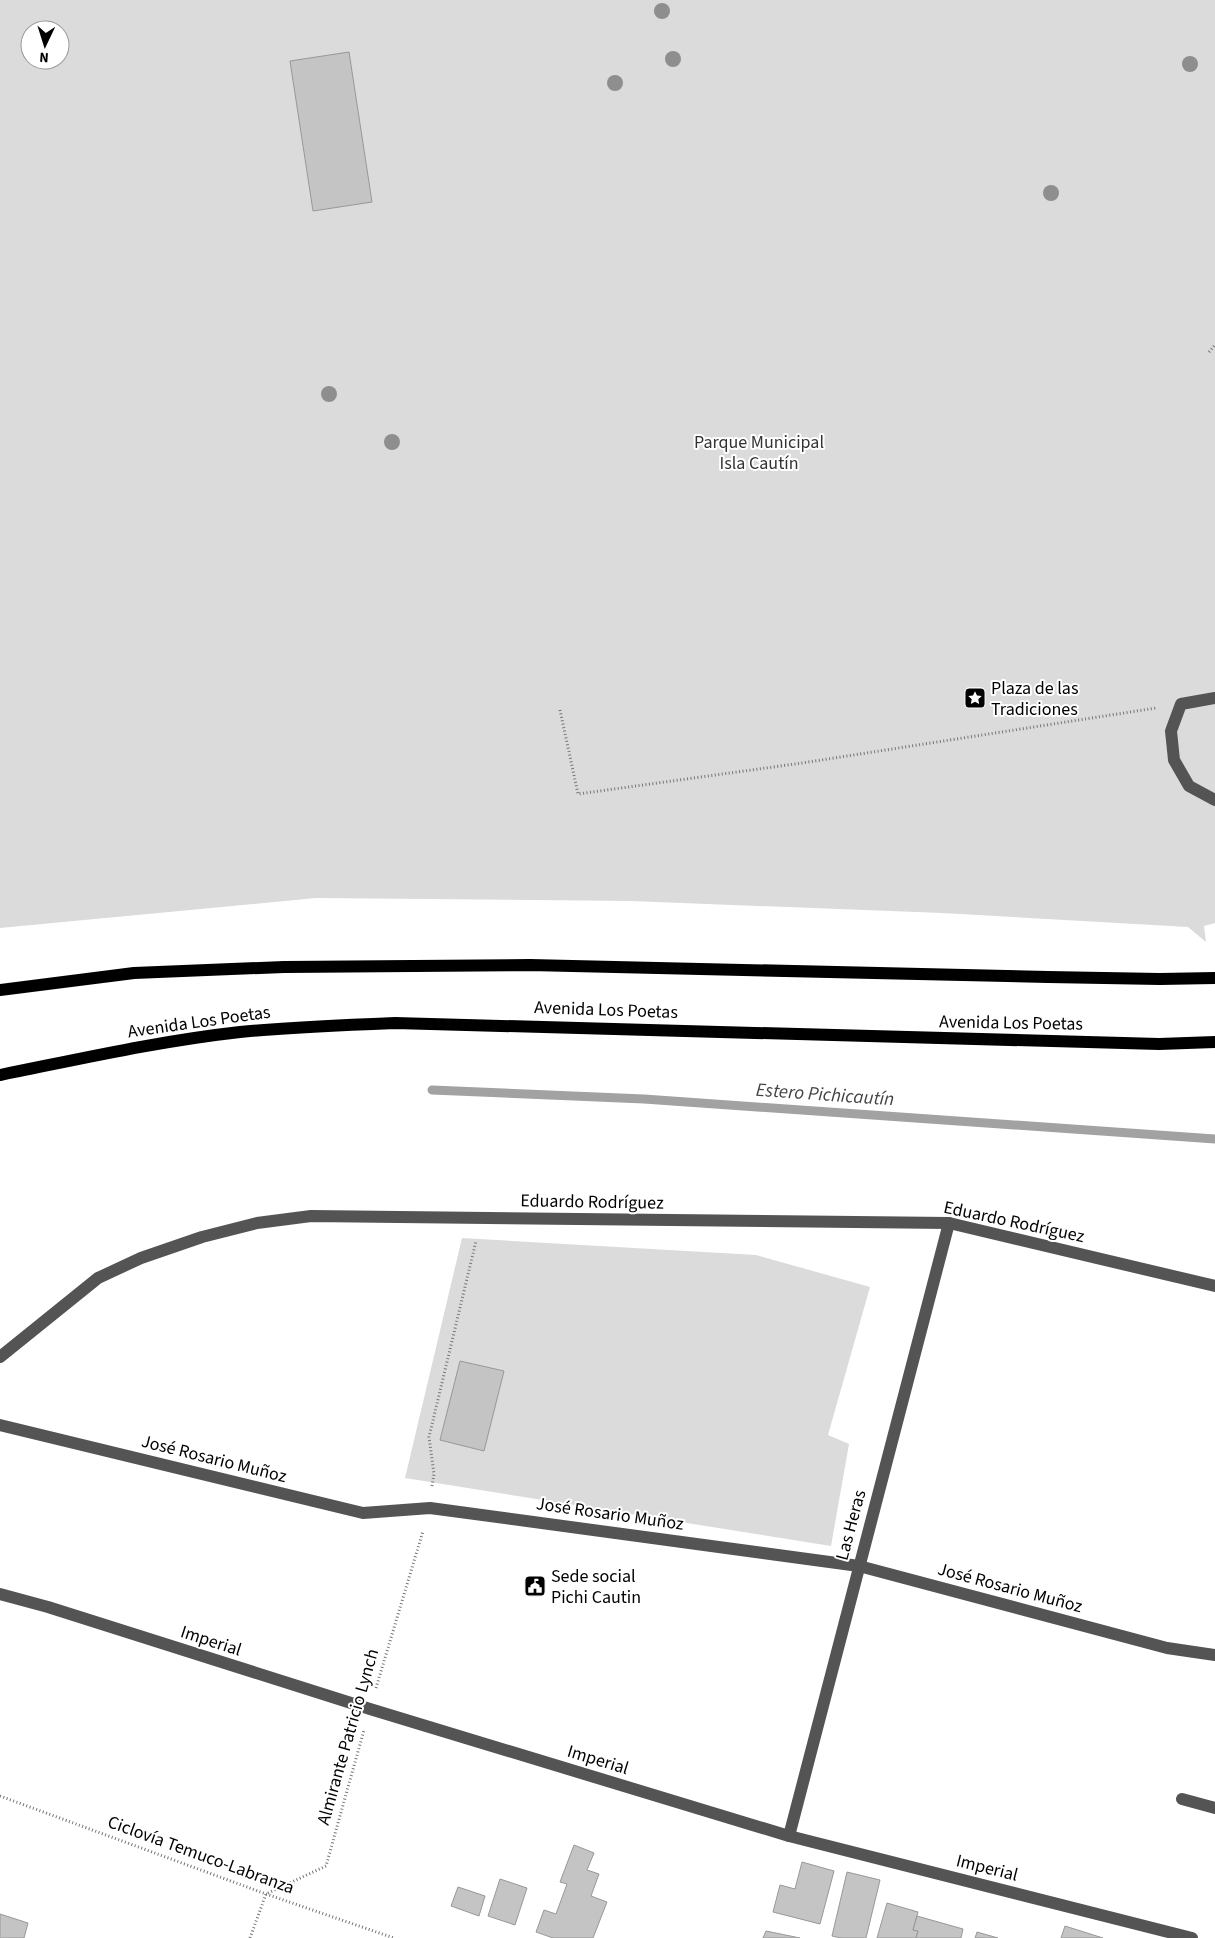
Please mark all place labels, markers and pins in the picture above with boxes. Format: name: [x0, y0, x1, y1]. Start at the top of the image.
place label: Plaza de las Tradiciones: [991, 676, 1079, 722]
place icon: Plaza de las Tradiciones: [963, 686, 987, 710]
place label: Sede social Pichi Cautin: [551, 1564, 641, 1610]
public building icon: Sede social Pichi Cautin: [523, 1574, 547, 1598]

